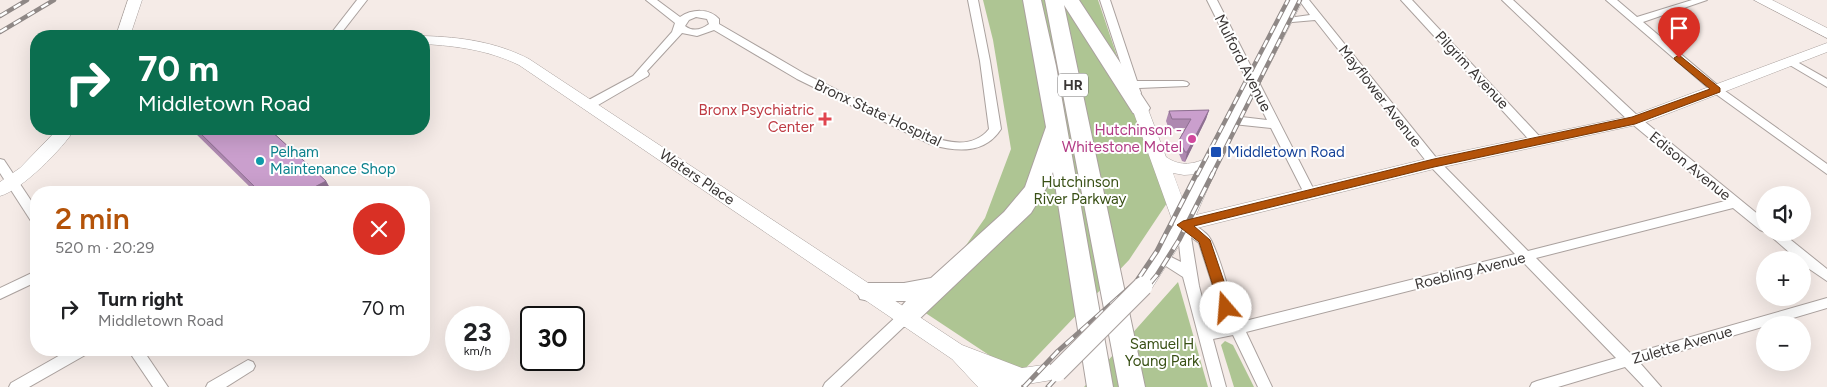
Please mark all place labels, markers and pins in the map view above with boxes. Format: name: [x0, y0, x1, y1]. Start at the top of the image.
pin: [1658, 7, 1700, 58]
place label: Bronx Psychiatric Center: [699, 101, 814, 136]
marker: Bronx Psychiatric Center: [818, 112, 832, 126]
place label: Hutchinson - Whitestone Motel: [1062, 121, 1182, 156]
marker: Hutchinson - Whitestone Motel: [1186, 133, 1198, 145]
place label: Pelham Maintenance Shop: [270, 143, 396, 178]
place label: Middletown Road: [1227, 143, 1345, 161]
marker: Middletown Road: [1209, 145, 1223, 159]
marker: Pelham Maintenance Shop: [254, 155, 266, 167]

